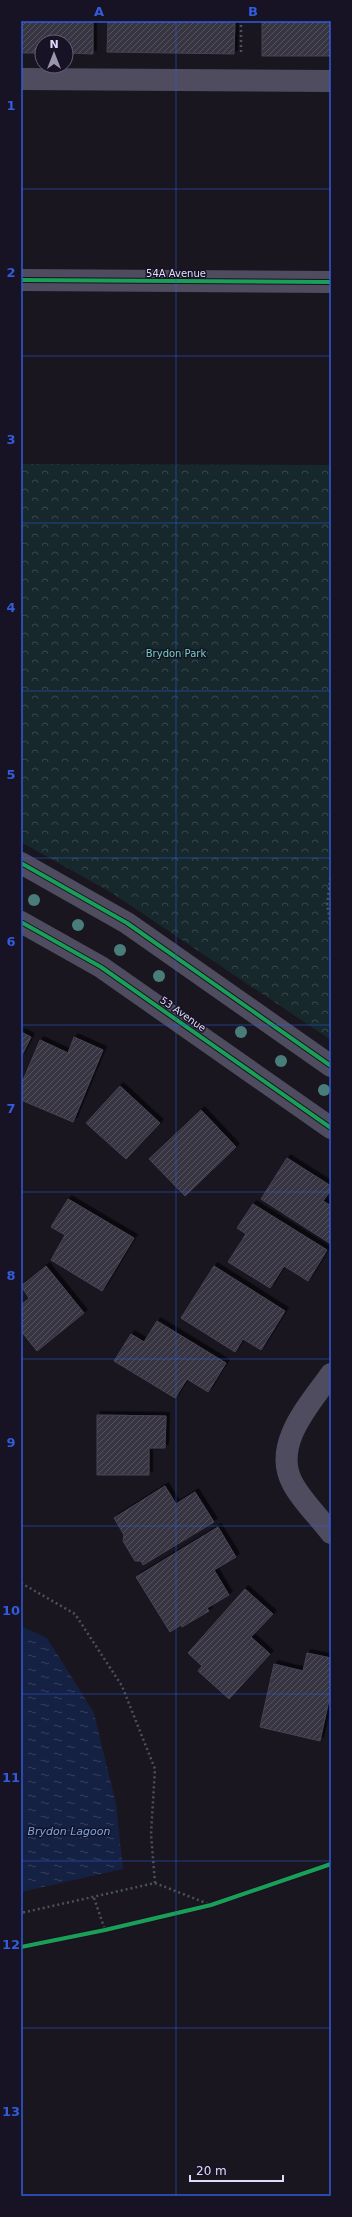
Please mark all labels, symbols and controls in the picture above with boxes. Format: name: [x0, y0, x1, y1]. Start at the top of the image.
text: A: [94, 4, 104, 19]
text: B: [248, 4, 258, 19]
north arrow: [34, 34, 74, 74]
text: N: [49, 38, 59, 51]
text: 1: [6, 98, 16, 113]
text: 2: [6, 265, 16, 280]
street label: 54A Avenue: [146, 268, 206, 279]
text: 3: [6, 432, 16, 447]
text: 4: [6, 600, 16, 615]
park label: Brydon Park: [146, 648, 206, 659]
text: 5: [6, 767, 16, 782]
text: 6: [6, 934, 16, 949]
street label: 53 Avenue: [158, 994, 208, 1034]
text: 7: [6, 1101, 16, 1116]
text: 8: [6, 1268, 16, 1283]
text: 9: [6, 1435, 16, 1450]
text: 10: [2, 1603, 20, 1618]
text: 11: [2, 1770, 20, 1785]
water label: Brydon Lagoon: [27, 1825, 111, 1838]
text: 12: [2, 1937, 20, 1952]
text: 13: [2, 2104, 20, 2119]
scale bar: [190, 2157, 283, 2183]
text: 20 m: [196, 2164, 227, 2178]

